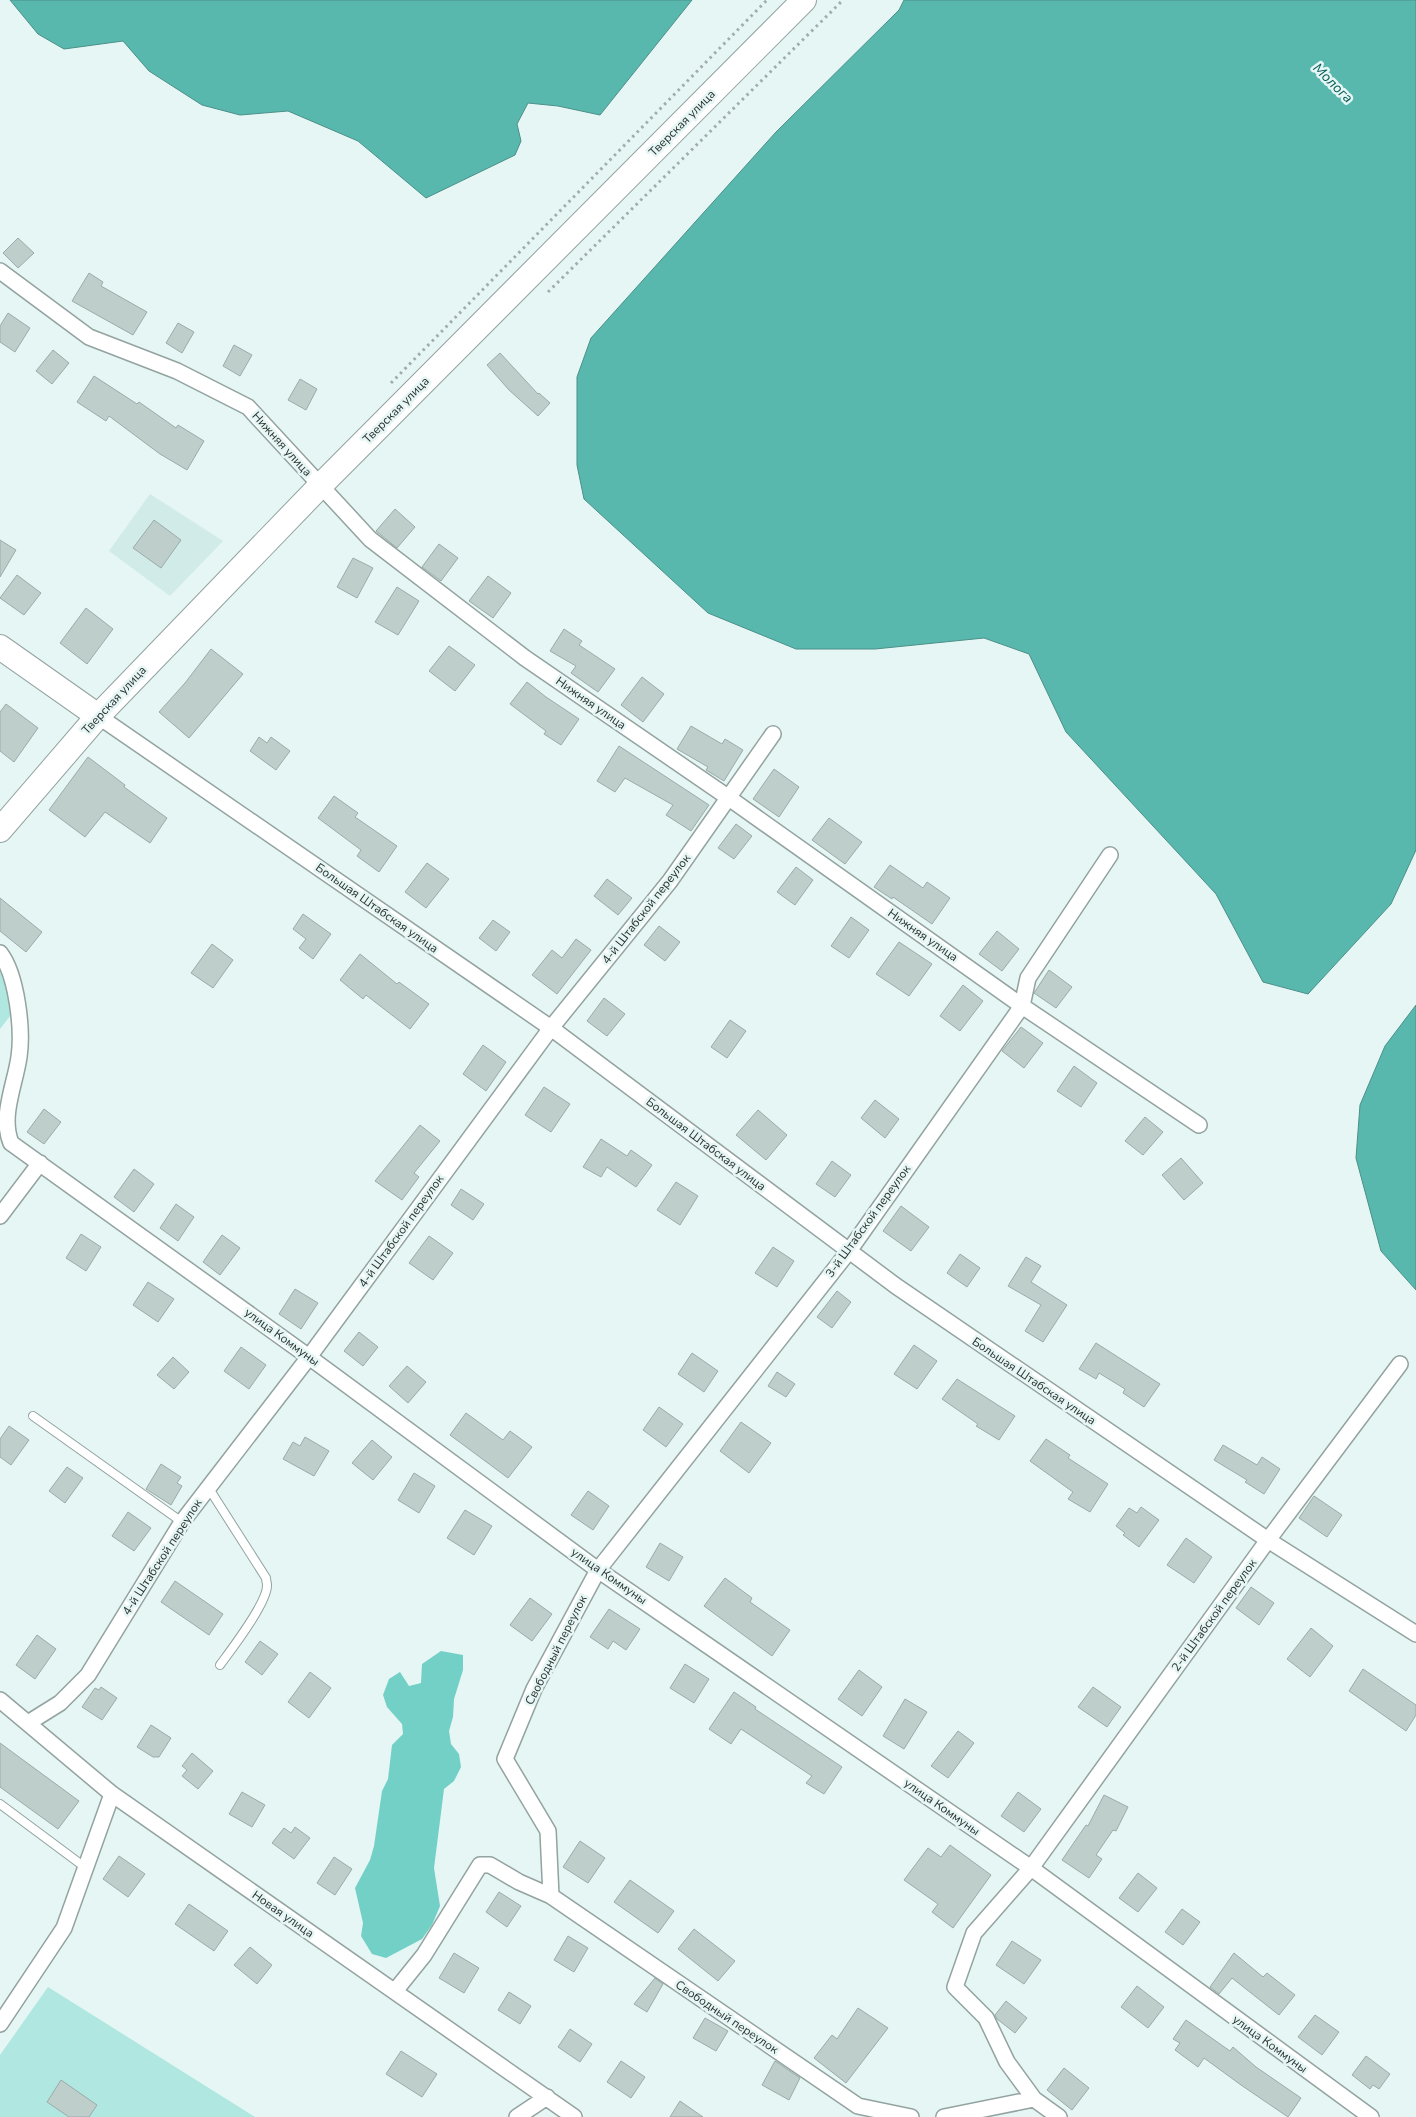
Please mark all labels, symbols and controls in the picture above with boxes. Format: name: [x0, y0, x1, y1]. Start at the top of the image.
water label: Молога: [1309, 59, 1357, 107]
street label: Тверская улица: [645, 86, 719, 160]
street label: Тверская улица: [359, 373, 433, 447]
street label: Нижняя улица: [249, 408, 315, 480]
street label: Тверская улица: [78, 662, 150, 738]
street label: Нижняя улица: [553, 673, 629, 733]
street label: 4-й Штабской переулок: [598, 850, 694, 967]
street label: Большая Штабская улица: [313, 860, 441, 956]
street label: Нижняя улица: [885, 905, 961, 965]
street label: Большая Штабская улица: [643, 1094, 769, 1194]
street label: 3-й Штабской переулок: [822, 1161, 915, 1280]
street label: 4-й Штабской переулок: [355, 1171, 448, 1290]
street label: улица Коммуны: [241, 1304, 323, 1370]
street label: Большая Штабская улица: [969, 1333, 1099, 1429]
street label: 4-й Штабской переулок: [118, 1495, 206, 1618]
street label: улица Коммуны: [568, 1544, 650, 1608]
street label: 2-й Штабской переулок: [1168, 1555, 1261, 1674]
street label: Свободный переулок: [521, 1592, 591, 1708]
street label: улица Коммуны: [901, 1775, 983, 1839]
street label: Новая улица: [249, 1887, 317, 1941]
street label: Свободный переулок: [672, 1977, 782, 2058]
street label: улица Коммуны: [1229, 2011, 1311, 2077]

